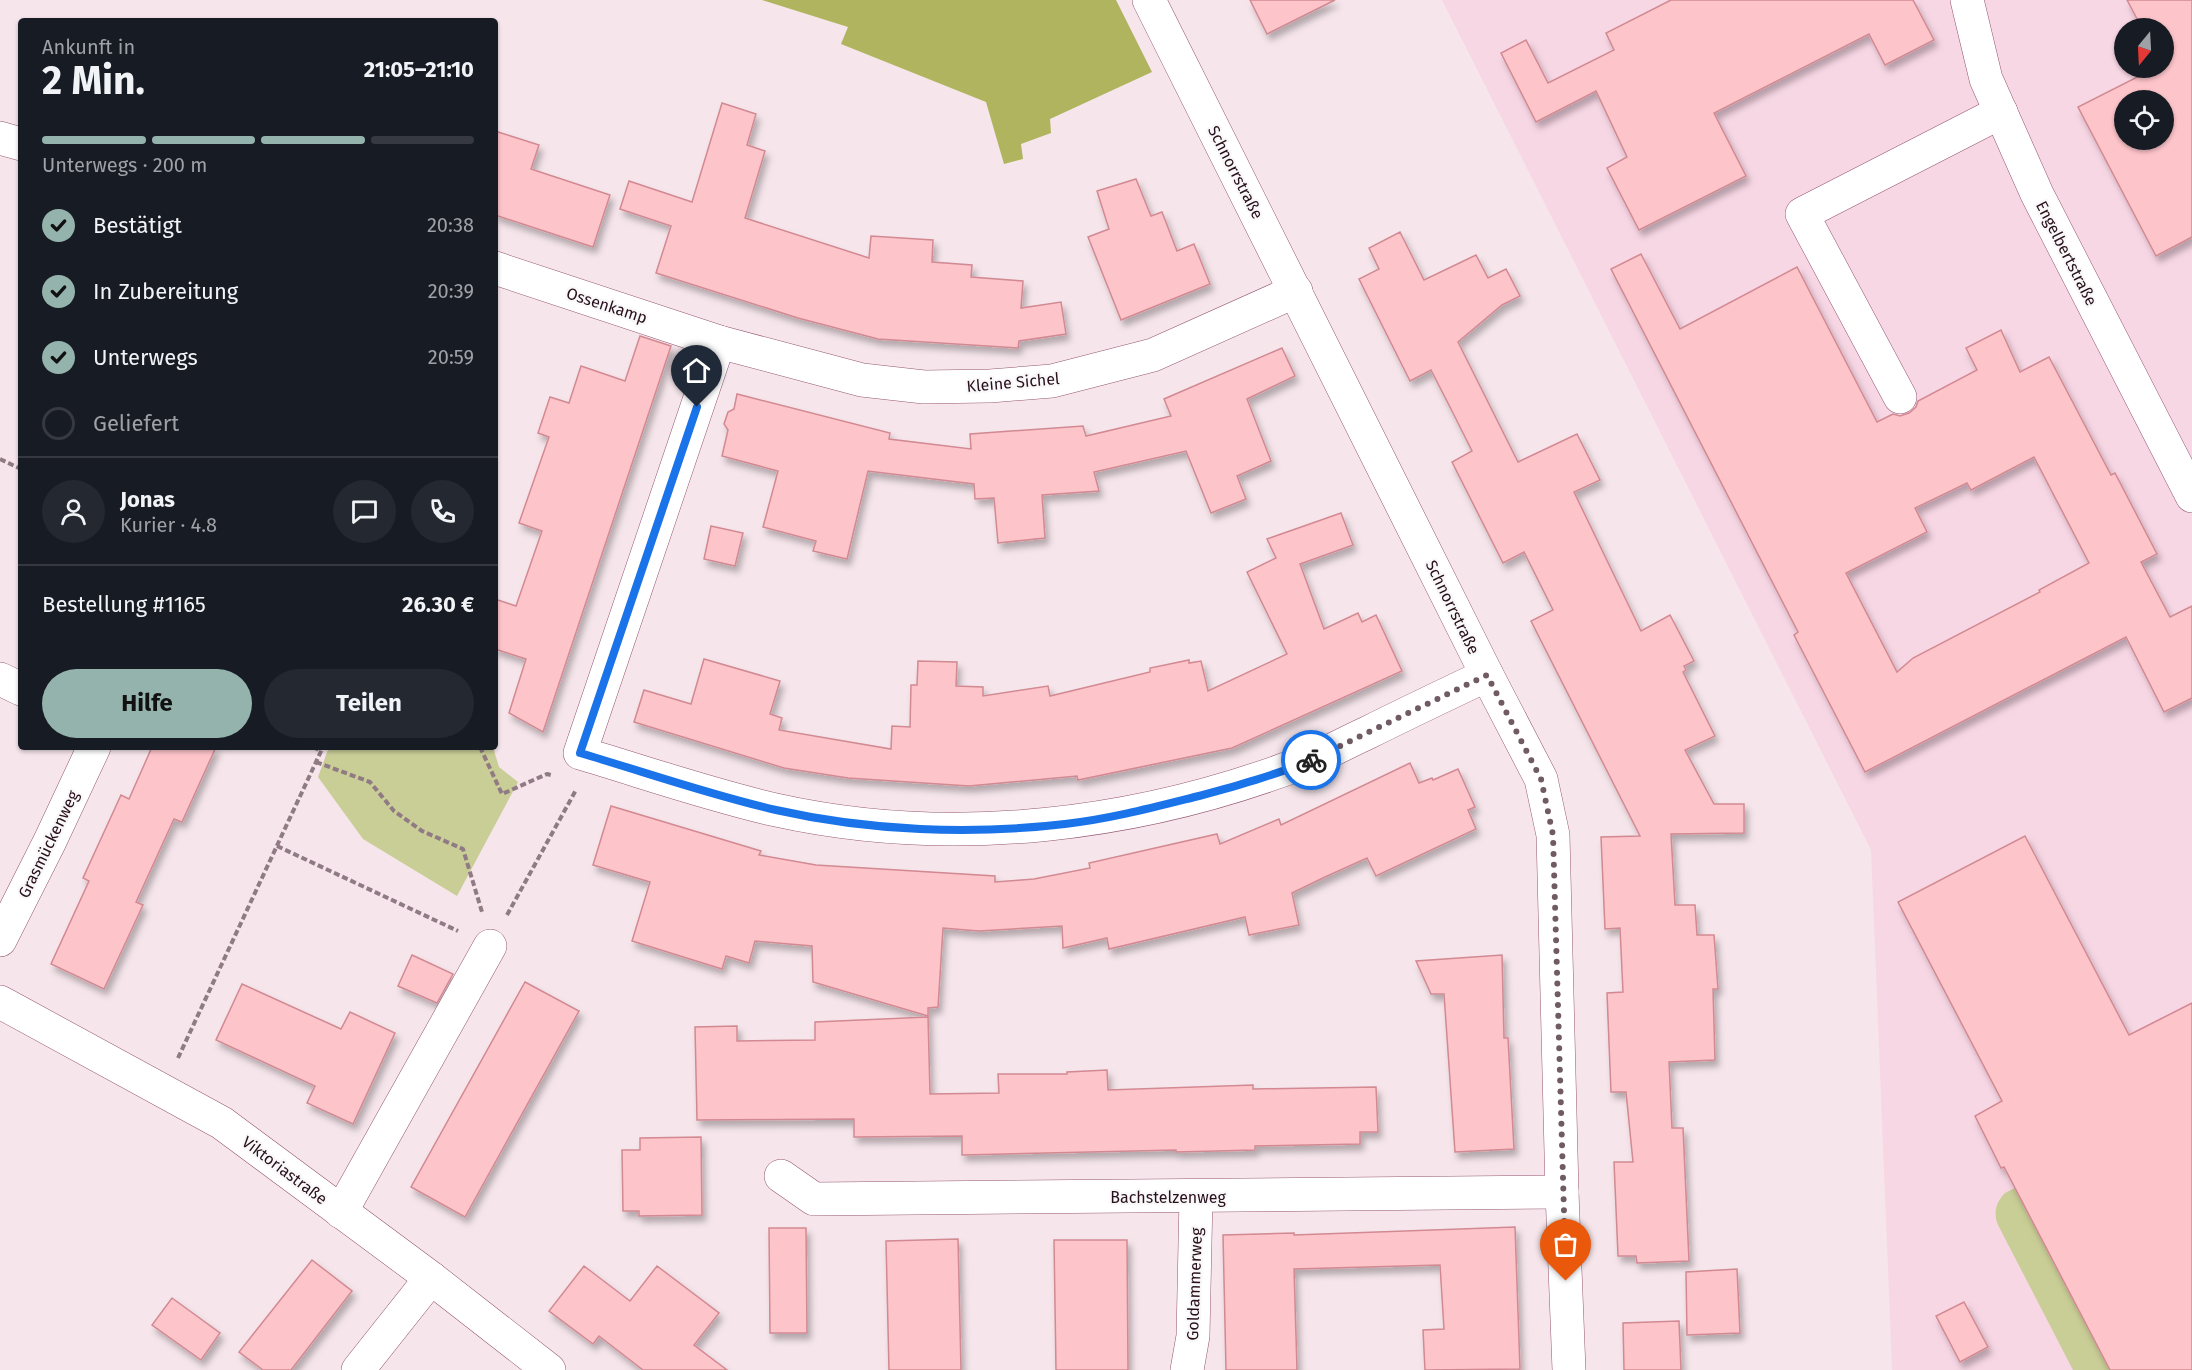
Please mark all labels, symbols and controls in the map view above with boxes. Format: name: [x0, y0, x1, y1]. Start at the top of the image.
north arrow: [2114, 18, 2174, 78]
map controls: [2114, 18, 2174, 150]
text: Ankunft in: [42, 35, 135, 59]
text: 21:05–21:10: [364, 56, 474, 83]
text: 2 Min.: [42, 58, 145, 104]
button: locate: [2114, 90, 2174, 150]
street label: Schnorrstraße: [1204, 122, 1267, 222]
text: Unterwegs · 200 m: [42, 153, 207, 177]
street label: Engelbertstraße: [2032, 198, 2101, 309]
icon: check: [42, 209, 75, 242]
text: Bestätigt: [93, 212, 182, 239]
text: 20:38: [427, 213, 474, 237]
icon: check: [42, 275, 75, 308]
text: In Zubereitung: [93, 278, 238, 305]
text: 20:39: [428, 279, 474, 303]
street label: Ossenkamp: [564, 283, 650, 327]
icon: check: [42, 341, 75, 374]
text: Unterwegs: [93, 344, 198, 371]
text: 20:59: [428, 345, 474, 369]
pin: [671, 345, 722, 407]
icon: home: [680, 354, 713, 387]
street label: Kleine Sichel: [966, 369, 1061, 396]
text: Geliefert: [93, 410, 179, 437]
button: person: [42, 480, 105, 543]
button: chat: [333, 480, 396, 543]
button: phone: [411, 480, 474, 543]
text: Jonas: [120, 486, 175, 513]
text: Kurier · 4.8: [120, 513, 217, 537]
street label: Schnorrstraße: [1422, 557, 1484, 657]
text: Bestellung #1165: [42, 591, 206, 618]
text: 26.30 €: [402, 591, 474, 618]
button: Hilfe: [42, 669, 252, 738]
button: Teilen: [264, 669, 474, 738]
courier: [1281, 730, 1341, 790]
icon: bike: [1295, 744, 1328, 777]
street label: Grasmückenweg: [14, 787, 83, 901]
street label: Viktoriastraße: [238, 1132, 331, 1209]
street label: Bachstelzenweg: [1110, 1188, 1226, 1207]
pin: [1540, 1219, 1591, 1281]
street label: Goldammerweg: [1183, 1226, 1206, 1341]
icon: bag: [1549, 1228, 1582, 1261]

